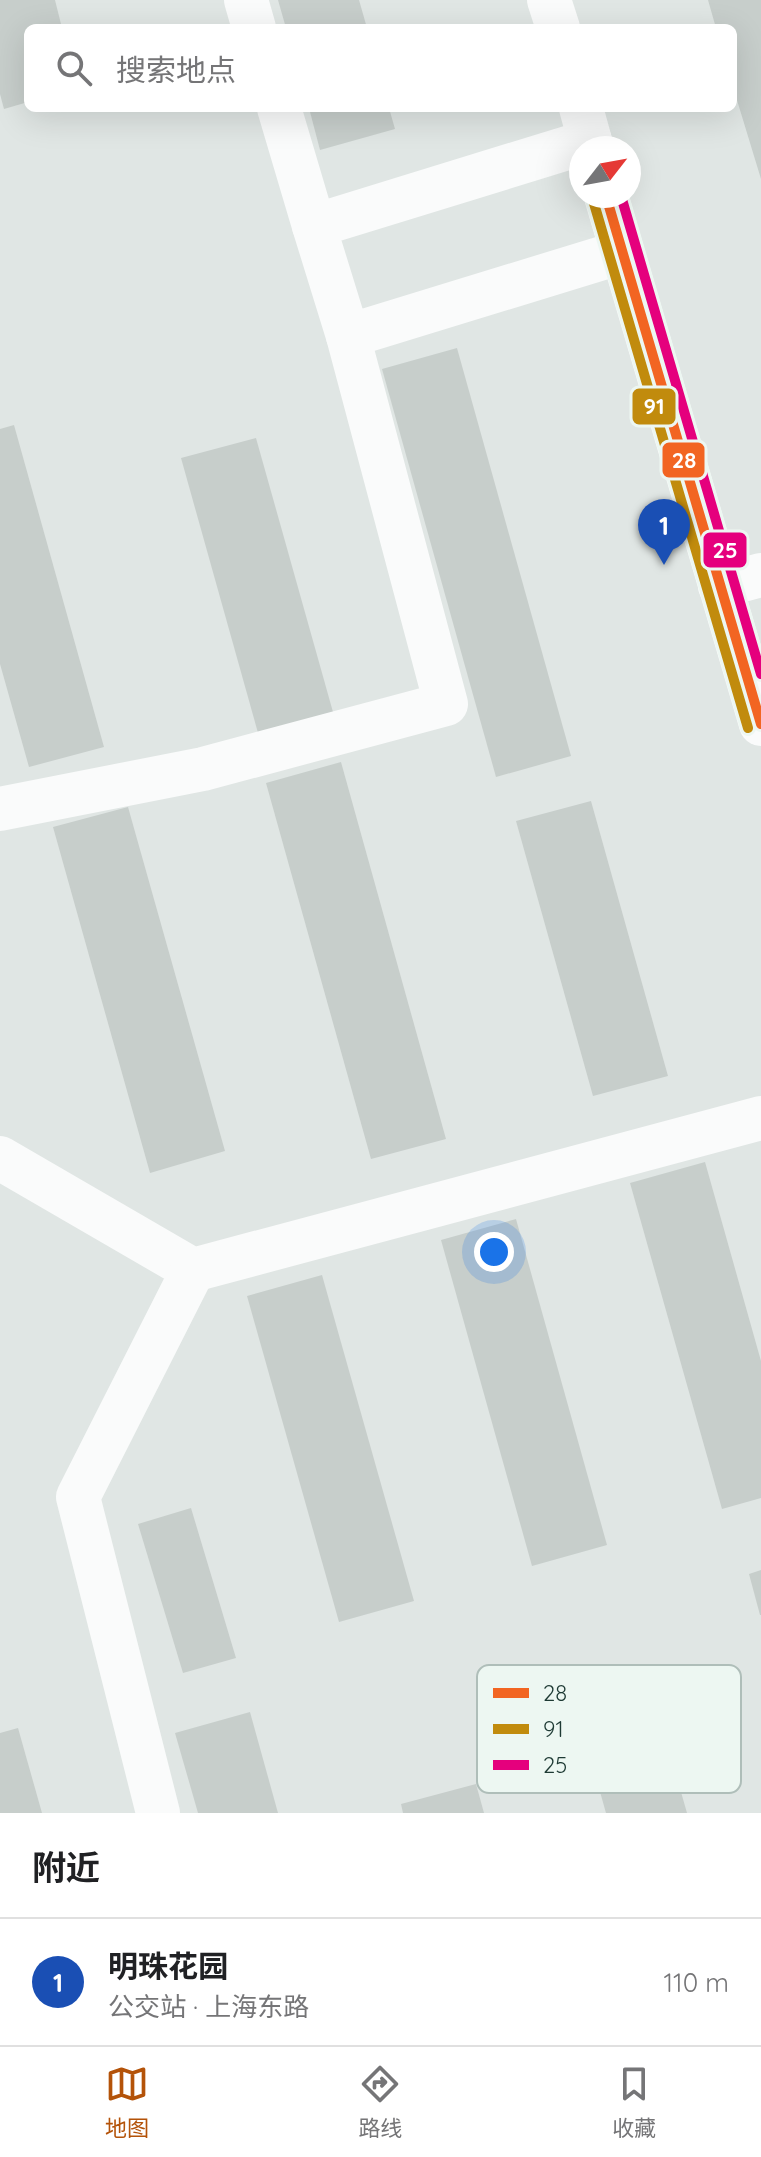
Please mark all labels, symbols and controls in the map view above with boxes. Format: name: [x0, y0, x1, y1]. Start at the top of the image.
search box: [24, 24, 737, 112]
icon: search: [52, 46, 96, 90]
text: 搜索地点: [116, 51, 236, 89]
north arrow: [569, 136, 641, 208]
line badge: 91: [631, 387, 677, 426]
text: 91: [643, 392, 665, 420]
line badge: 28: [661, 441, 706, 479]
text: 28: [672, 446, 696, 474]
pin: 1: [638, 499, 690, 565]
line badge: 25: [702, 531, 748, 569]
text: 25: [712, 536, 738, 564]
your location: [474, 1232, 514, 1272]
legend: [477, 1665, 741, 1793]
text: 28: [543, 1679, 567, 1707]
text: 91: [543, 1715, 564, 1743]
text: 25: [543, 1751, 567, 1779]
text: 附近: [32, 1846, 100, 1889]
text: 明珠花园: [108, 1947, 228, 1985]
text: 1: [53, 1966, 63, 1999]
text: 110 m: [663, 1966, 729, 1999]
text: 公交站 · 上海东路: [108, 1990, 309, 2023]
tab: 地图: [105, 2062, 149, 2142]
tab: 路线: [358, 2062, 402, 2142]
tab: 收藏: [612, 2062, 656, 2142]

